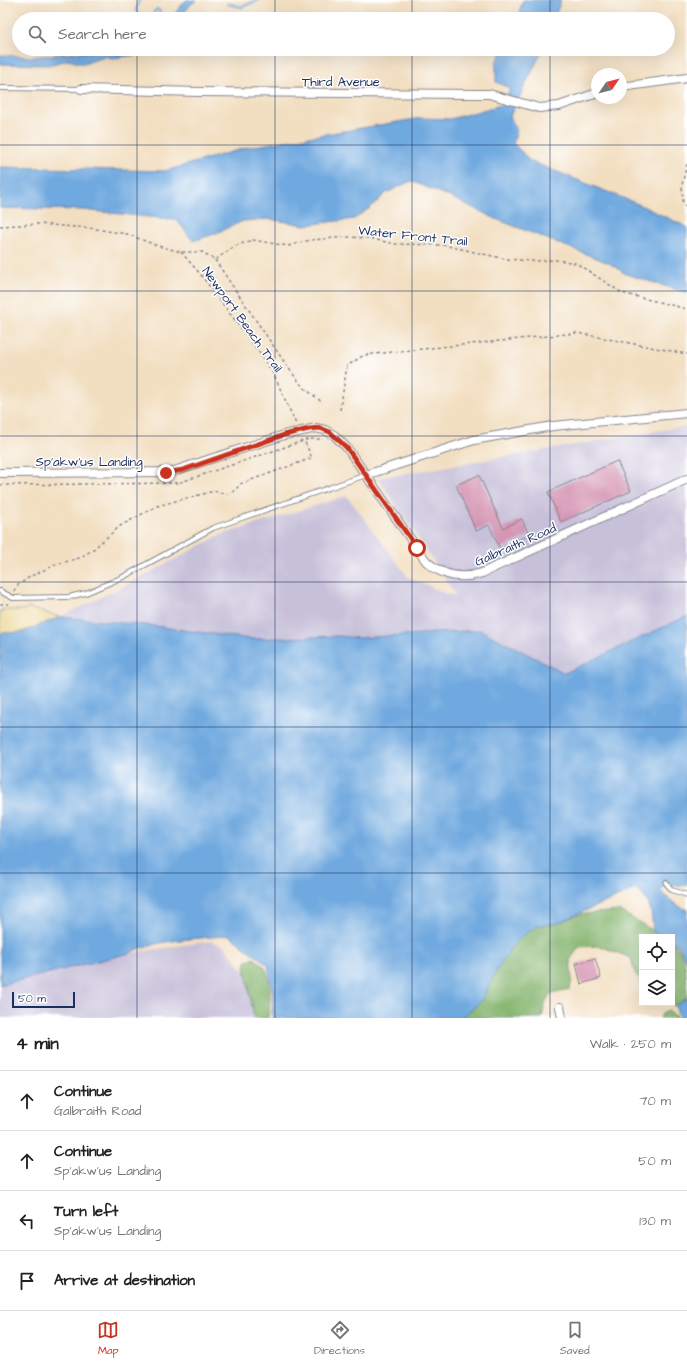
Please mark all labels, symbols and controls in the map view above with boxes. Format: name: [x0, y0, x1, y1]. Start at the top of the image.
search box: [12, 12, 675, 56]
icon: search: [26, 23, 48, 45]
text: Search here: [58, 24, 147, 45]
north arrow: [591, 68, 627, 104]
street label: Third Avenue: [302, 73, 380, 91]
street label: Water Front Trail: [357, 221, 468, 251]
street label: Newport Beach Trail: [198, 263, 287, 376]
street label: Sp’akw’us Landing: [35, 453, 143, 472]
route end: [157, 464, 175, 482]
street label: Galbraith Road: [472, 519, 559, 571]
route start: [408, 539, 426, 557]
map controls: [639, 934, 675, 1006]
button: locate: [639, 934, 675, 970]
button: layers: [639, 970, 675, 1006]
scale bar: [12, 990, 75, 1009]
text: 50 m: [18, 991, 46, 1006]
text: 4 min: [16, 1032, 59, 1056]
text: Walk · 250 m: [590, 1035, 671, 1053]
text: Continue: [54, 1081, 112, 1102]
icon: ahead: [16, 1090, 38, 1112]
text: 70 m: [639, 1092, 671, 1110]
text: Galbraith Road: [54, 1102, 141, 1120]
text: Continue: [54, 1141, 112, 1162]
icon: ahead: [16, 1150, 38, 1172]
text: 50 m: [638, 1152, 671, 1170]
text: Sp’akw’us Landing: [54, 1162, 161, 1180]
text: Turn left: [54, 1201, 118, 1222]
icon: left: [16, 1210, 38, 1232]
text: 130 m: [639, 1212, 671, 1230]
text: Sp’akw’us Landing: [54, 1222, 161, 1240]
icon: arrive: [16, 1270, 38, 1292]
text: Arrive at destination: [54, 1270, 195, 1291]
tab: Map: [97, 1319, 119, 1358]
tab: Directions: [314, 1319, 365, 1358]
tab: Saved: [560, 1319, 590, 1358]

